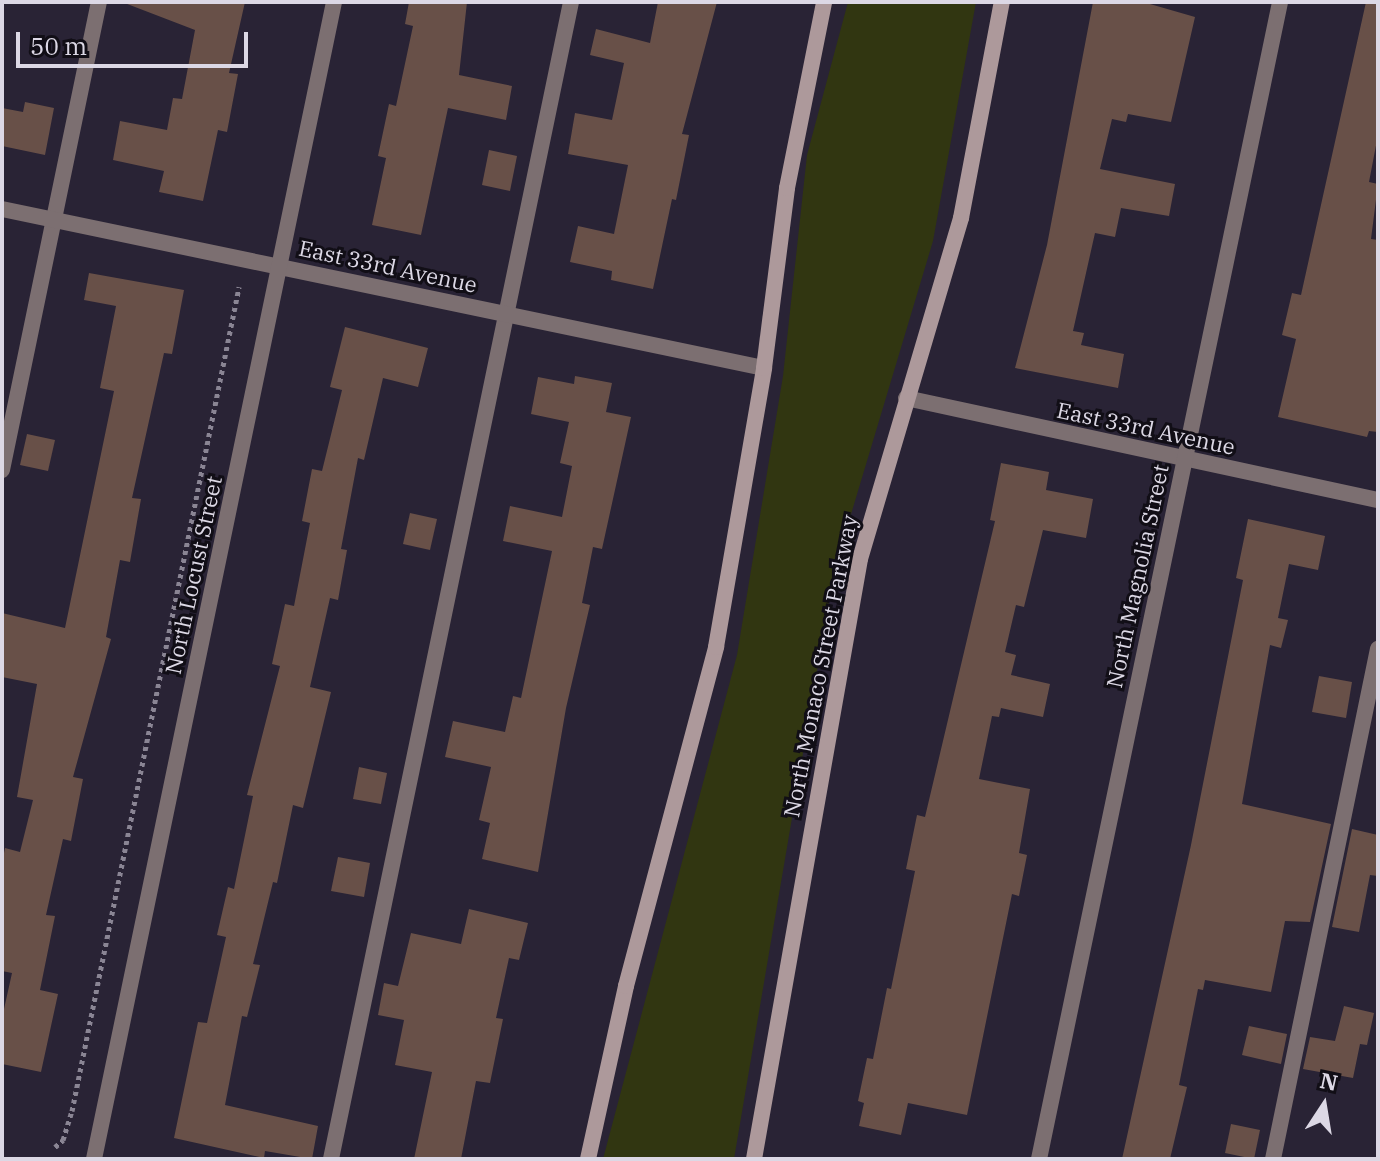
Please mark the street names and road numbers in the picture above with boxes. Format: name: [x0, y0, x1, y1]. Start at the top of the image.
street label: East 33rd Avenue: [296, 234, 480, 298]
street label: East 33rd Avenue: [1054, 396, 1238, 460]
street label: North Magnolia Street: [1100, 462, 1174, 690]
street label: North Locust Street: [159, 474, 227, 676]
street label: North Monaco Street Parkway: [778, 512, 862, 820]

